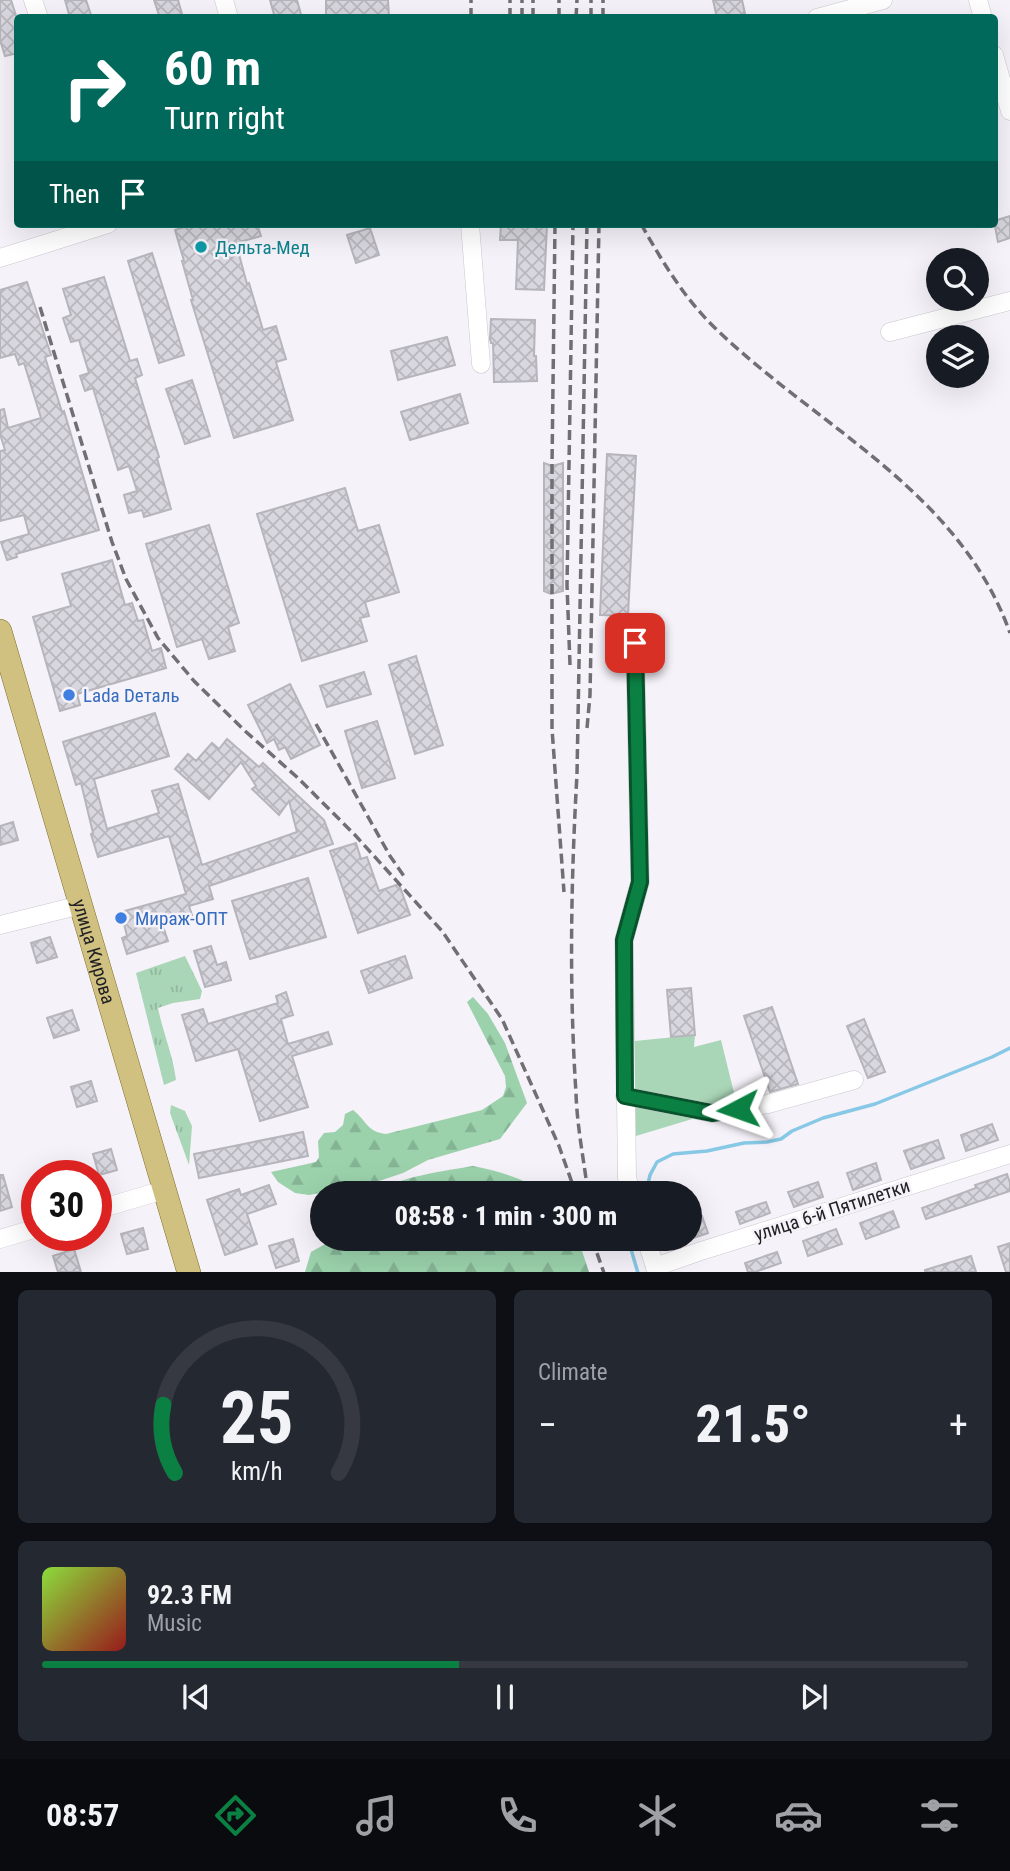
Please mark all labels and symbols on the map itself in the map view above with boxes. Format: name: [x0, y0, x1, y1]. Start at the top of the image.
place label: Дельта-Мед: [215, 236, 310, 259]
marker: Дельта-Мед: [193, 239, 209, 255]
pin: [605, 613, 665, 673]
place label: Lada Dеталь: [83, 684, 180, 707]
marker: Lada Dеталь: [61, 687, 77, 703]
street label: улица Кирова: [68, 896, 121, 1007]
place label: Мираж-ОПТ: [135, 907, 228, 930]
marker: Мираж-ОПТ: [113, 910, 129, 926]
position arrow: [701, 1072, 775, 1146]
speed limit sign: 30: [21, 1160, 112, 1251]
street label: улица 6-й Пятилетки: [751, 1174, 913, 1246]

